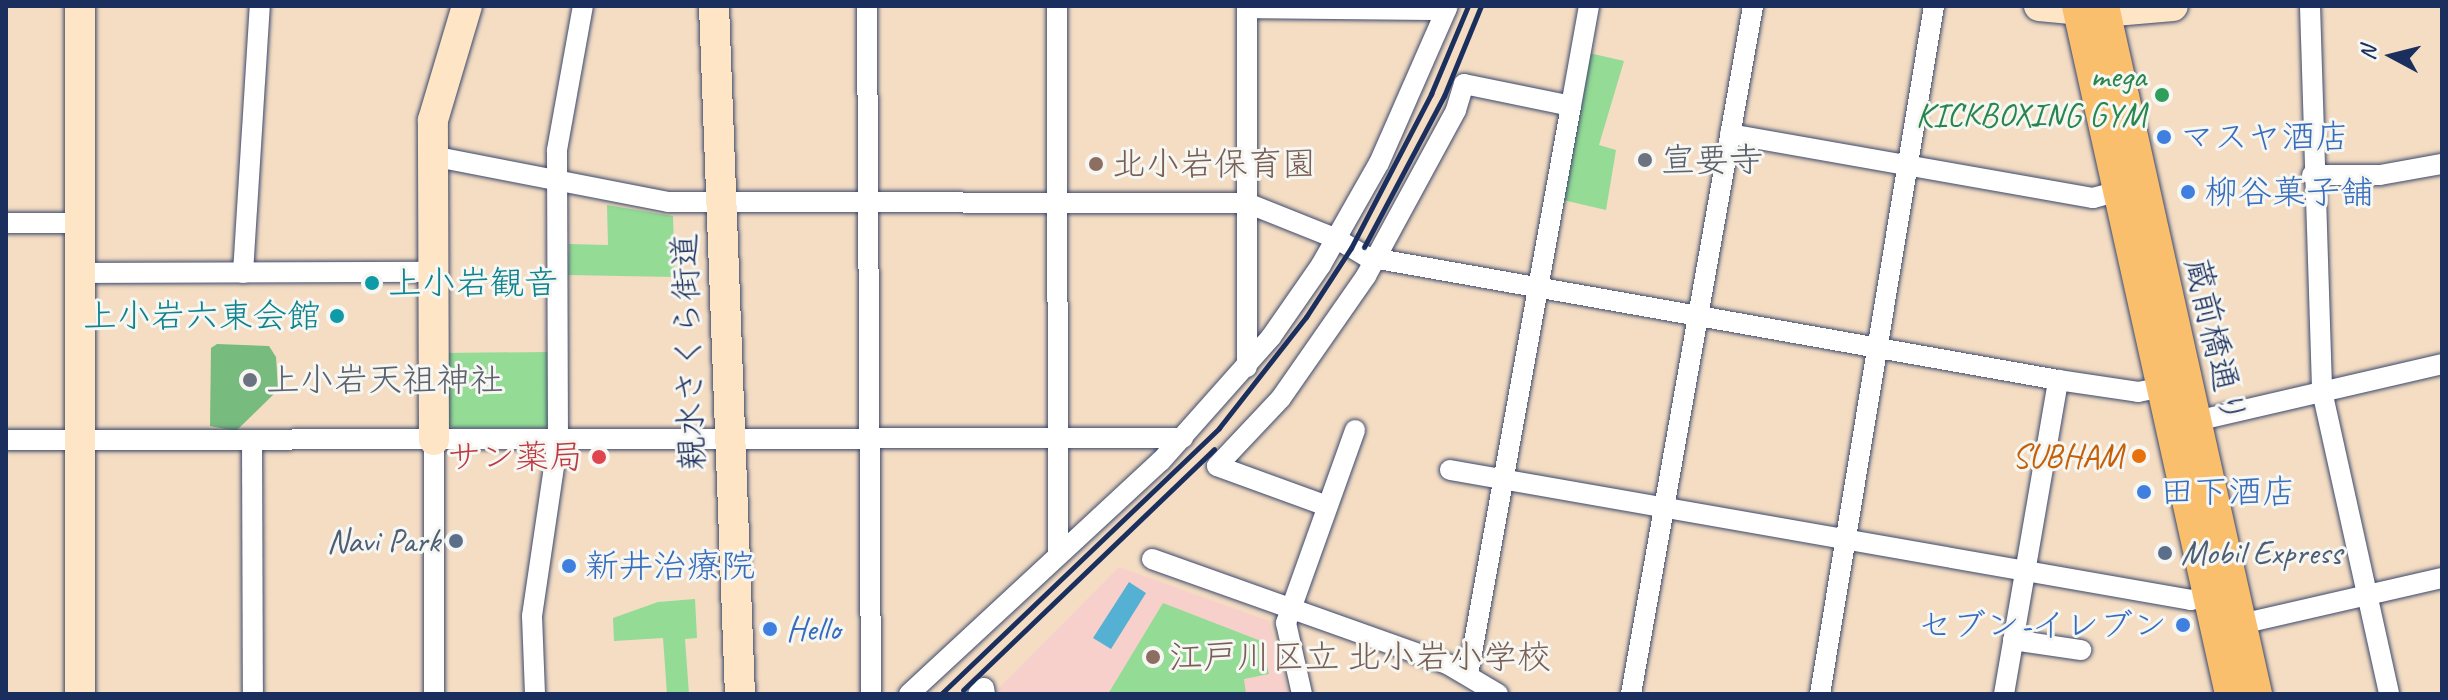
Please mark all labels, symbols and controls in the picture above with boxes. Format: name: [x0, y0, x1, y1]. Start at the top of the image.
north arrow: [2352, 16, 2432, 96]
text: N: [2353, 45, 2383, 62]
place label: mega KICKBOXING GYM: [1917, 55, 2146, 134]
marker: mega KICKBOXING GYM: [2153, 86, 2171, 104]
place label: マスヤ酒店: [2180, 117, 2350, 157]
marker: マスヤ酒店: [2155, 128, 2173, 146]
place label: 宣要寺: [1661, 140, 1763, 180]
place label: 北小岩保育園: [1112, 144, 1316, 184]
marker: 宣要寺: [1636, 151, 1654, 169]
marker: 北小岩保育園: [1087, 155, 1105, 173]
place label: 柳谷菓子舗: [2204, 172, 2374, 212]
marker: 柳谷菓子舗: [2179, 183, 2197, 201]
street label: 親水さくら街道: [663, 232, 713, 472]
street label: 蔵前橋通り: [2177, 254, 2255, 428]
place label: 上小岩観音: [388, 263, 558, 303]
marker: 上小岩観音: [363, 274, 381, 292]
place label: 上小岩六東会館: [83, 296, 321, 336]
marker: 上小岩六東会館: [328, 307, 346, 325]
place label: 上小岩天祖神社: [266, 360, 504, 400]
marker: 上小岩天祖神社: [241, 371, 259, 389]
place label: SUBHAM: [2012, 436, 2123, 476]
place label: サン薬局: [447, 437, 583, 477]
marker: SUBHAM: [2130, 447, 2148, 465]
marker: サン薬局: [590, 448, 608, 466]
place label: 田下酒店: [2160, 472, 2296, 512]
marker: 田下酒店: [2135, 483, 2153, 501]
place label: Navi Park: [326, 521, 440, 561]
marker: Navi Park: [447, 532, 465, 550]
place label: Mobil Express: [2181, 533, 2342, 573]
marker: Mobil Express: [2156, 544, 2174, 562]
place label: 新井治療院: [585, 546, 755, 586]
marker: 新井治療院: [560, 557, 578, 575]
place label: セブン-イレブン: [1918, 605, 2167, 645]
place label: Hello: [786, 609, 840, 649]
marker: セブン-イレブン: [2174, 616, 2192, 634]
marker: Hello: [761, 620, 779, 638]
place label: 江戸川区立 北小岩小学校: [1169, 637, 1551, 677]
marker: 江戸川区立 北小岩小学校: [1144, 648, 1162, 666]

